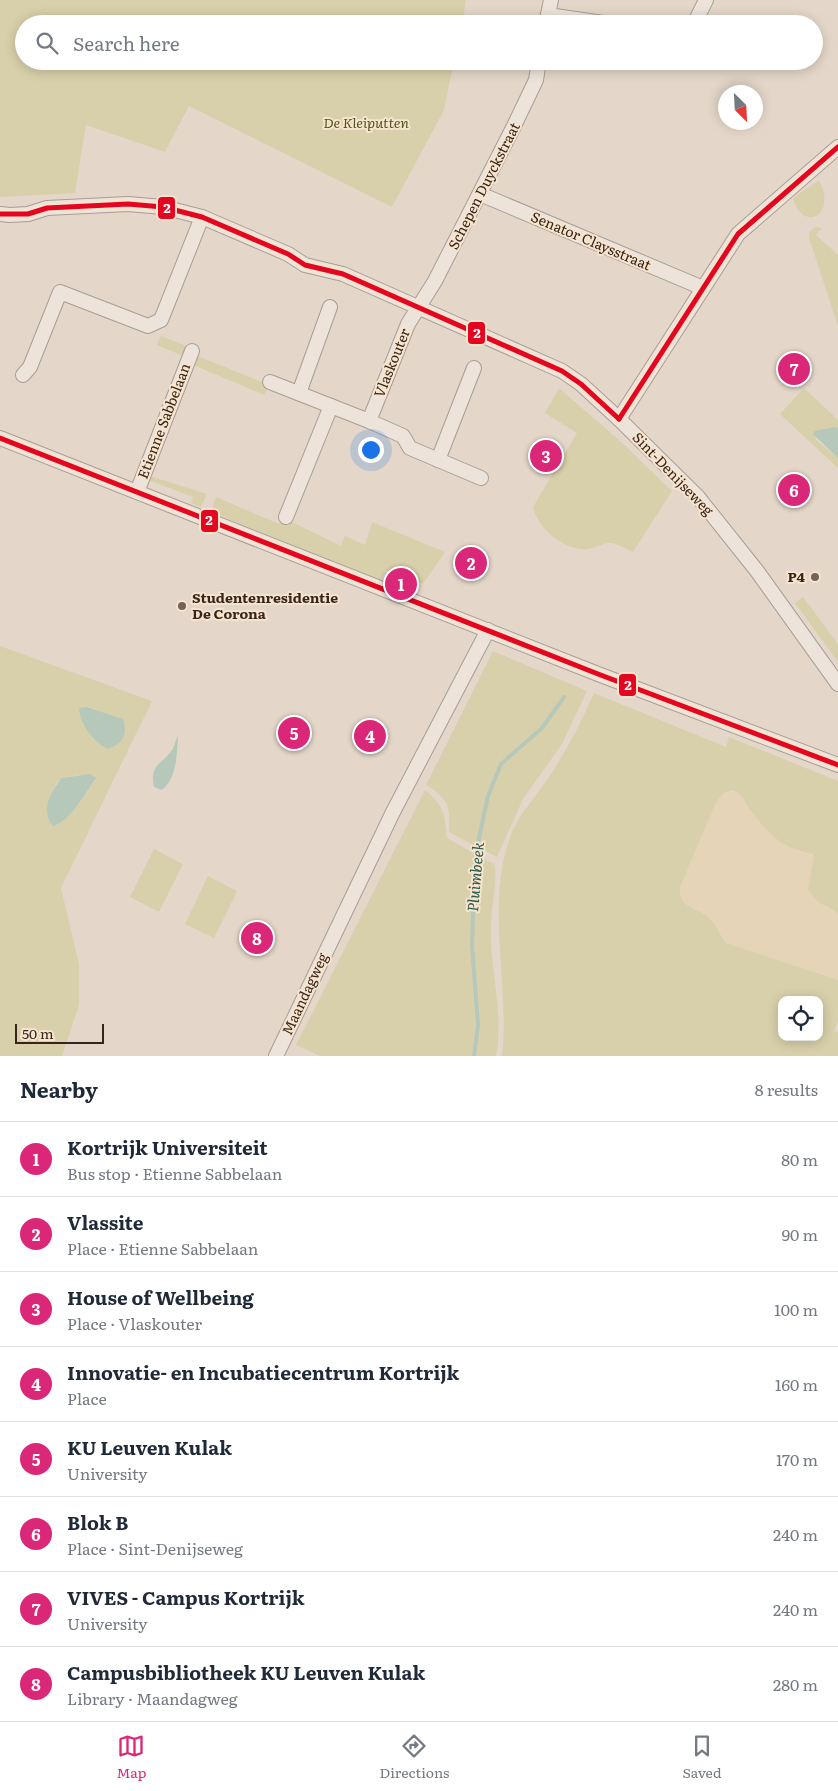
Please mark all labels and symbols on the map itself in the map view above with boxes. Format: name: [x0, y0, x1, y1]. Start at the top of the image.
north arrow: [718, 85, 763, 130]
park label: De Kleiputten: [323, 112, 410, 132]
street label: Schepen Duyckstraat: [442, 118, 524, 253]
line badge: 2: [157, 196, 176, 220]
text: 2: [163, 197, 171, 217]
street label: Senator Claysstraat: [528, 206, 655, 275]
line badge: 2: [467, 321, 486, 345]
text: 2: [473, 322, 481, 342]
street label: Vlaskouter: [368, 325, 414, 400]
pin: 7: [778, 350, 810, 388]
street label: Etienne Sabbelaan: [132, 360, 194, 481]
street label: Sint-Denijseweg: [629, 427, 719, 520]
your location: [358, 437, 384, 463]
pin: 3: [530, 437, 562, 475]
pin: 6: [778, 471, 810, 509]
line badge: 2: [200, 509, 219, 533]
text: 2: [205, 509, 213, 529]
pin: 2: [455, 544, 487, 582]
pin: 1: [385, 565, 417, 603]
place label: P4: [787, 566, 806, 586]
marker: P4: [809, 571, 821, 583]
place label: Studentenresidentie De Corona: [192, 587, 338, 623]
marker: Studentenresidentie De Corona: [176, 600, 188, 612]
line badge: 2: [618, 673, 637, 697]
text: 2: [624, 674, 632, 694]
pin: 5: [278, 714, 310, 752]
pin: 4: [354, 717, 386, 755]
water label: Pluimbeek: [460, 840, 489, 913]
pin: 8: [241, 919, 273, 957]
street label: Maandagweg: [276, 949, 332, 1038]
scale bar: [15, 1021, 104, 1044]

